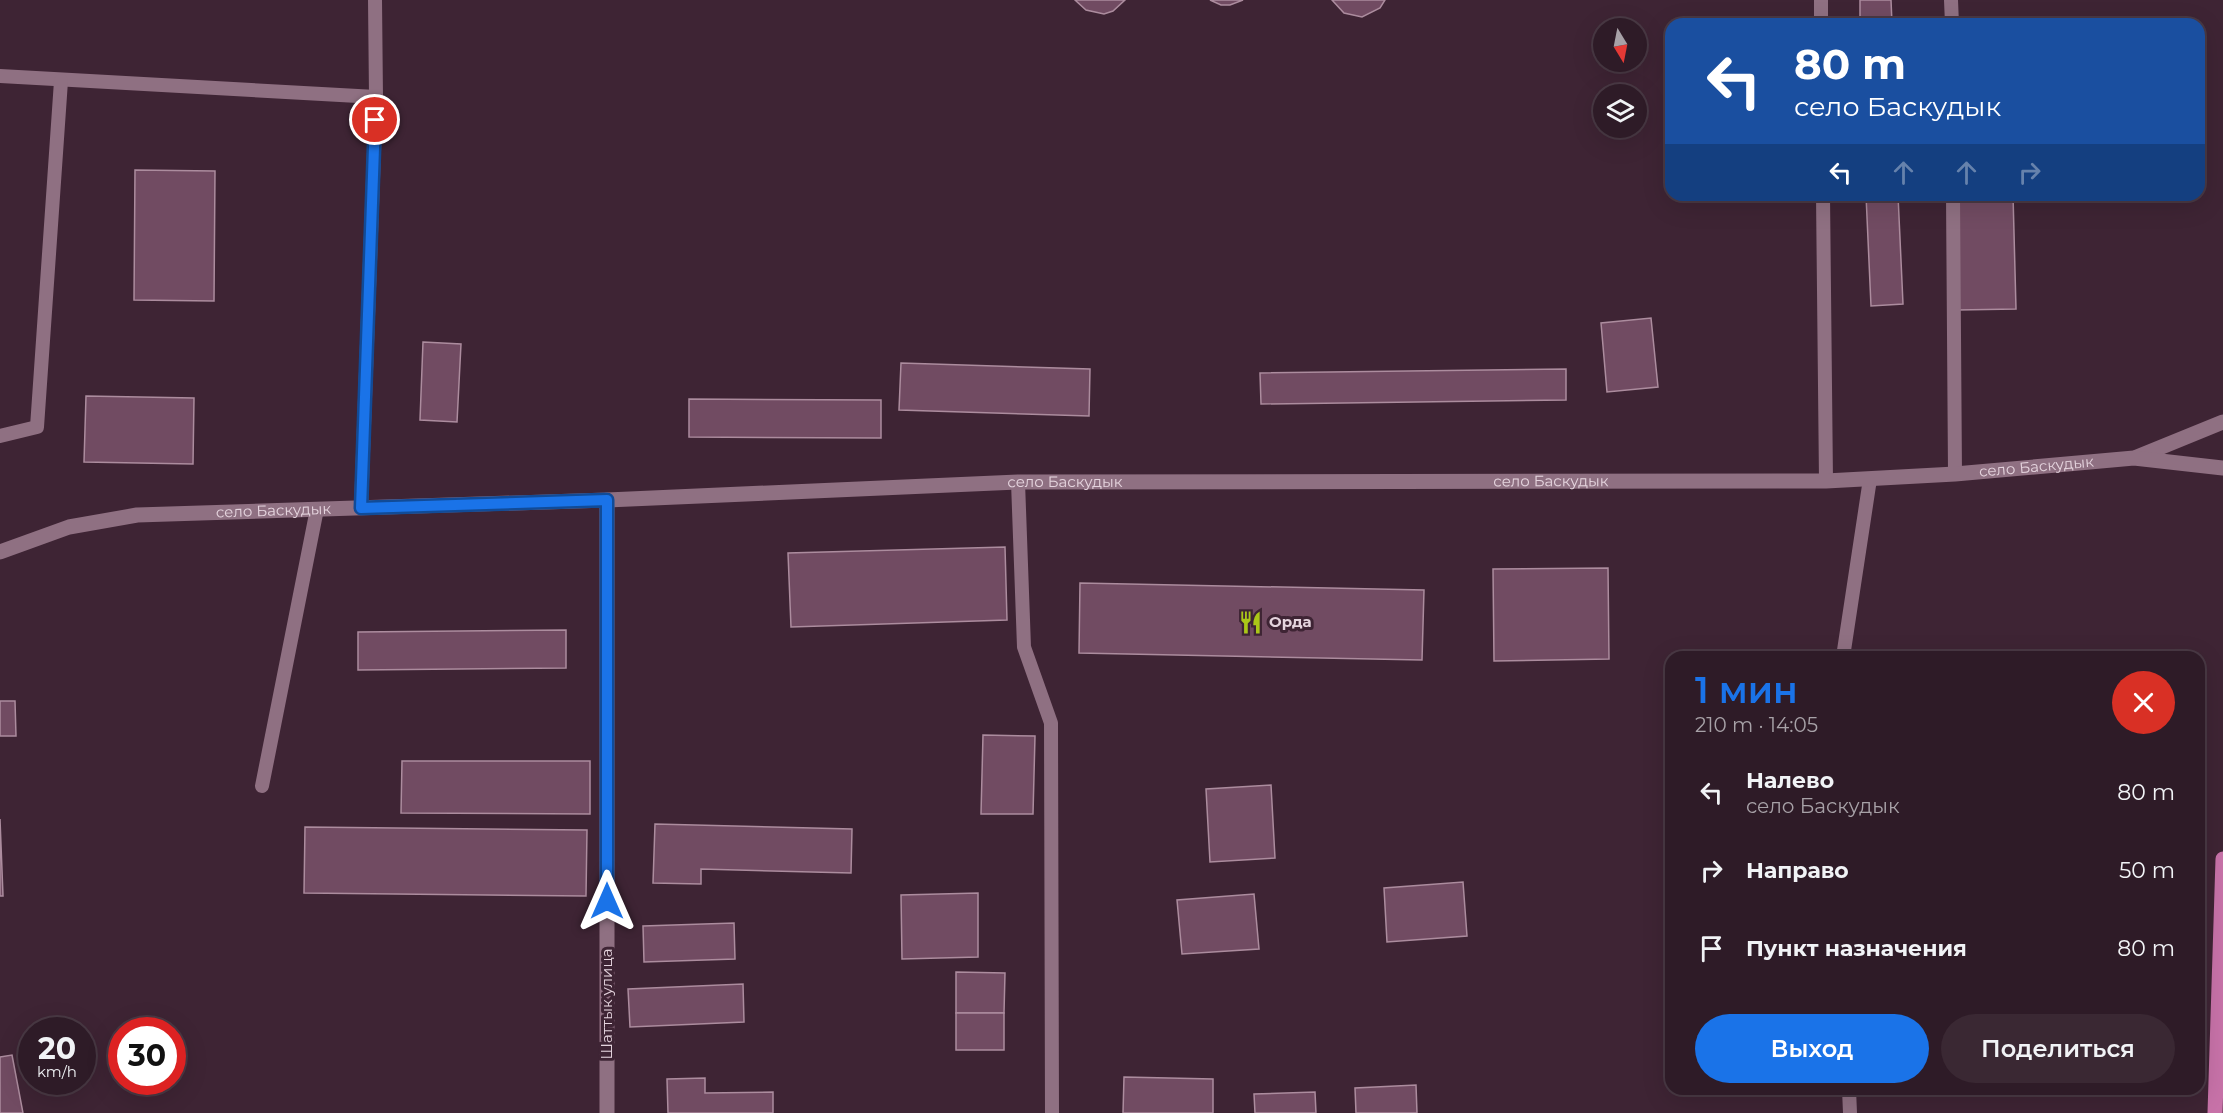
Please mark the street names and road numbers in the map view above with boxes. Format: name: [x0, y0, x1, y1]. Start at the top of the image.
street label: село Баскудык: [1978, 452, 2095, 481]
street label: село Баскудык: [1493, 471, 1609, 490]
street label: село Баскудык: [1007, 472, 1123, 491]
street label: село Баскудык: [216, 499, 332, 521]
street label: Шаттык улица: [597, 949, 616, 1059]

